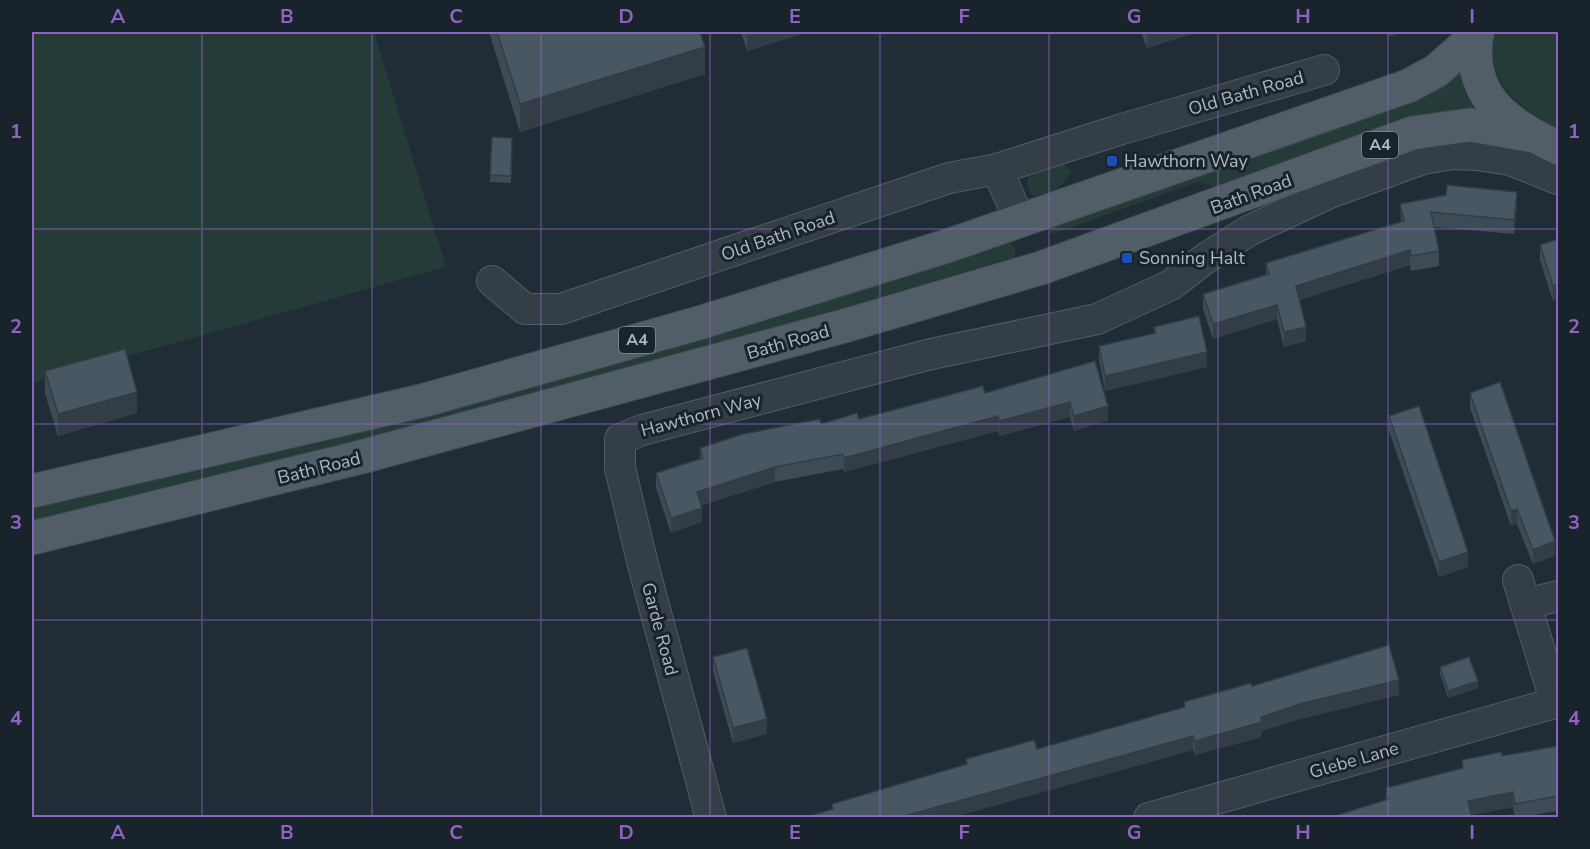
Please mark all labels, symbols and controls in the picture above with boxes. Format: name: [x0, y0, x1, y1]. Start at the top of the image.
text: A: [111, 3, 126, 30]
text: B: [280, 3, 294, 30]
text: C: [449, 3, 463, 30]
text: D: [618, 3, 634, 30]
text: E: [789, 3, 801, 30]
text: F: [958, 3, 970, 30]
text: G: [1127, 3, 1141, 30]
text: H: [1295, 3, 1311, 30]
text: I: [1469, 3, 1475, 30]
street label: Old Bath Road: [1186, 65, 1306, 121]
text: 1: [10, 118, 22, 145]
text: 1: [1568, 118, 1580, 145]
road number: A4: [1362, 132, 1398, 158]
place label: Hawthorn Way: [1124, 149, 1249, 173]
marker: Hawthorn Way: [1105, 154, 1119, 168]
street label: Bath Road: [1207, 168, 1295, 220]
street label: Old Bath Road: [718, 205, 838, 267]
place label: Sonning Halt: [1139, 246, 1246, 270]
marker: Sonning Halt: [1120, 251, 1134, 265]
text: 2: [10, 313, 22, 340]
text: 2: [1568, 313, 1580, 340]
street label: Bath Road: [744, 319, 832, 365]
road number: A4: [619, 327, 655, 353]
street label: Hawthorn Way: [638, 387, 765, 443]
street label: Bath Road: [275, 446, 363, 490]
text: 3: [10, 509, 22, 536]
text: 3: [1568, 509, 1580, 536]
street label: Garde Road: [636, 580, 684, 678]
text: 4: [10, 705, 22, 732]
text: 4: [1568, 705, 1580, 732]
street label: Glebe Lane: [1307, 736, 1401, 784]
text: A: [111, 819, 126, 846]
text: B: [280, 819, 294, 846]
text: C: [449, 819, 463, 846]
text: D: [618, 819, 634, 846]
text: E: [789, 819, 801, 846]
text: F: [958, 819, 970, 846]
text: G: [1127, 819, 1141, 846]
text: H: [1295, 819, 1311, 846]
text: I: [1469, 819, 1475, 846]

